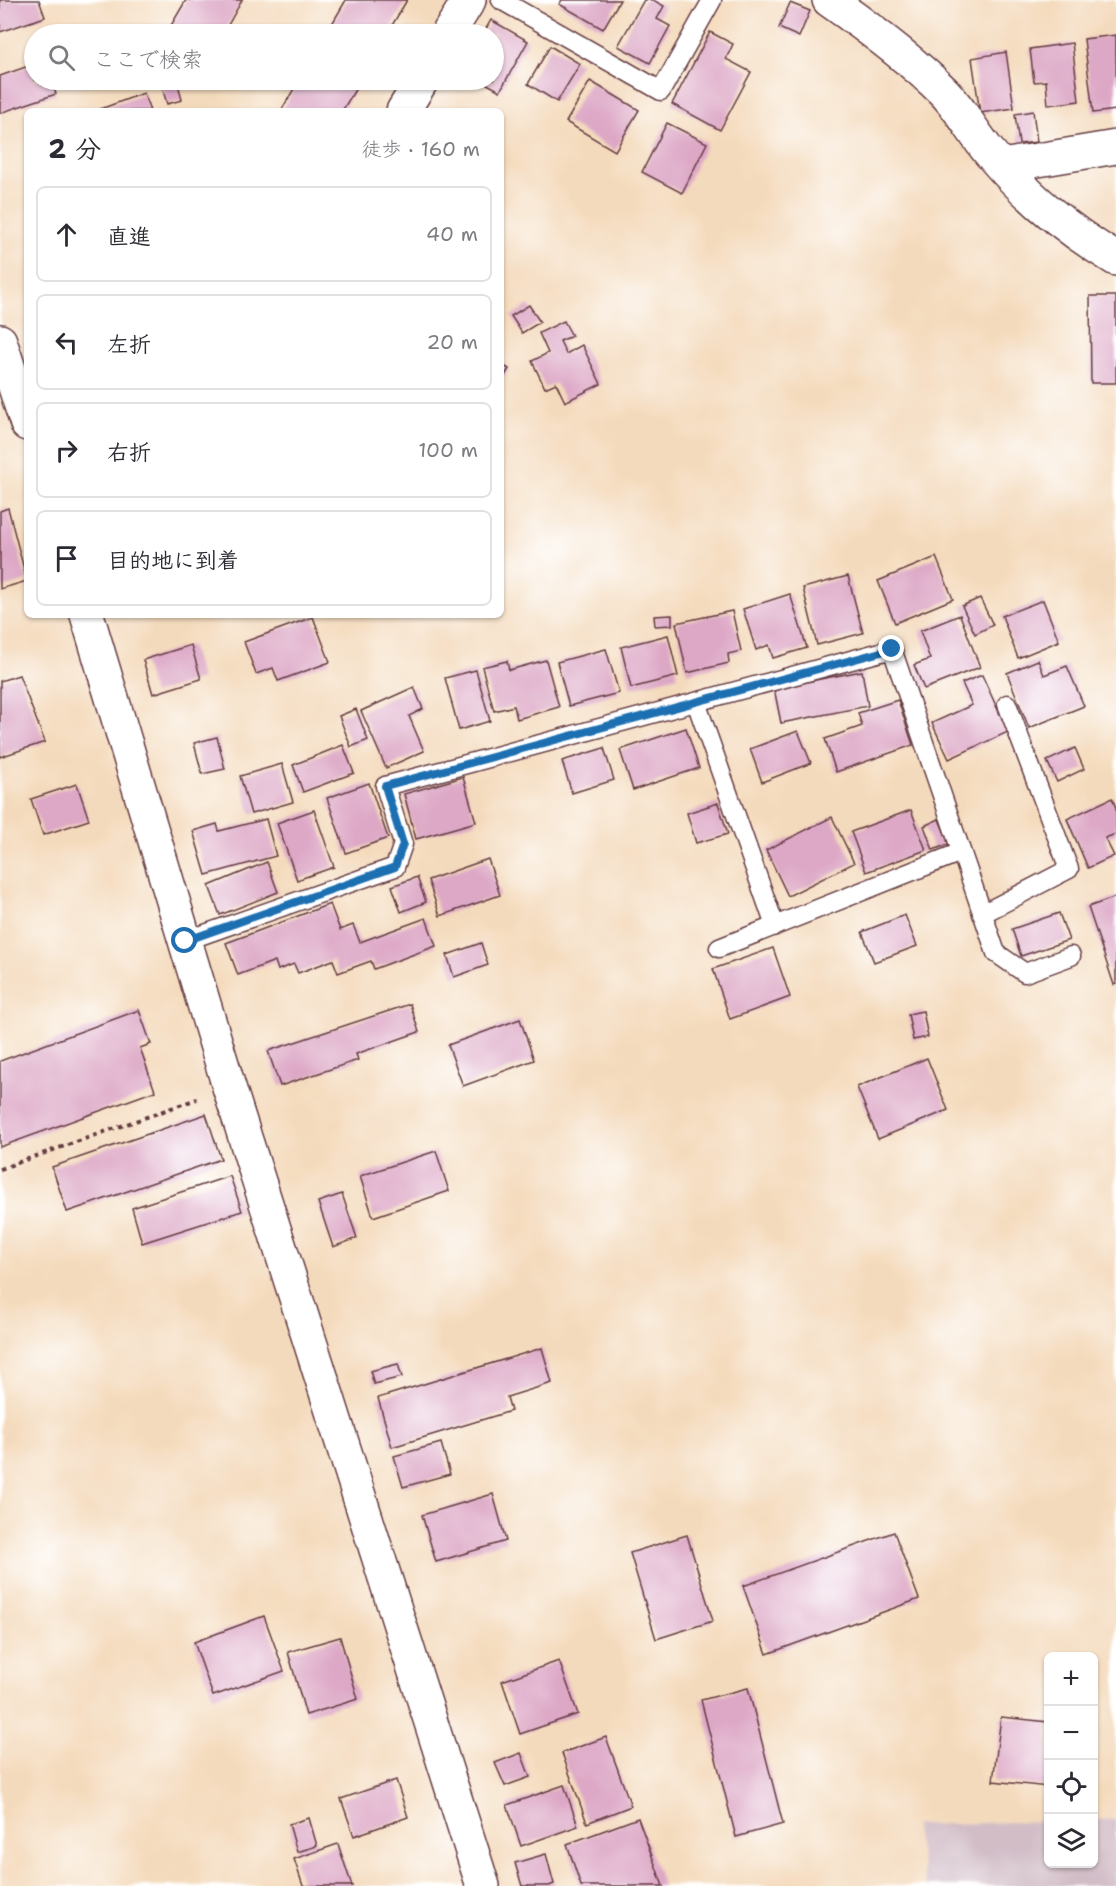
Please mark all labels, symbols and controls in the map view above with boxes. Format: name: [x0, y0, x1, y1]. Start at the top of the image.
search box: [24, 24, 504, 90]
icon: search: [45, 41, 78, 74]
text: ここで検索: [93, 45, 203, 74]
text: 2 分: [48, 131, 101, 166]
text: 徒歩 · 160 m: [362, 136, 480, 162]
icon: ahead: [50, 218, 83, 251]
text: 40 m: [426, 221, 478, 247]
text: 直進: [107, 222, 151, 251]
icon: left: [50, 326, 83, 359]
text: 20 m: [427, 329, 478, 355]
text: 左折: [107, 330, 151, 359]
icon: right: [50, 434, 83, 467]
text: 100 m: [418, 437, 478, 463]
text: 右折: [107, 438, 151, 467]
icon: arrive: [50, 542, 83, 575]
text: 目的地に到着: [107, 546, 239, 575]
route end: [878, 635, 904, 661]
route start: [171, 927, 197, 953]
map controls: [1044, 1652, 1098, 1868]
button: +: [1044, 1652, 1098, 1706]
button: −: [1044, 1706, 1098, 1760]
button: locate: [1044, 1760, 1098, 1814]
button: layers: [1044, 1814, 1098, 1868]

